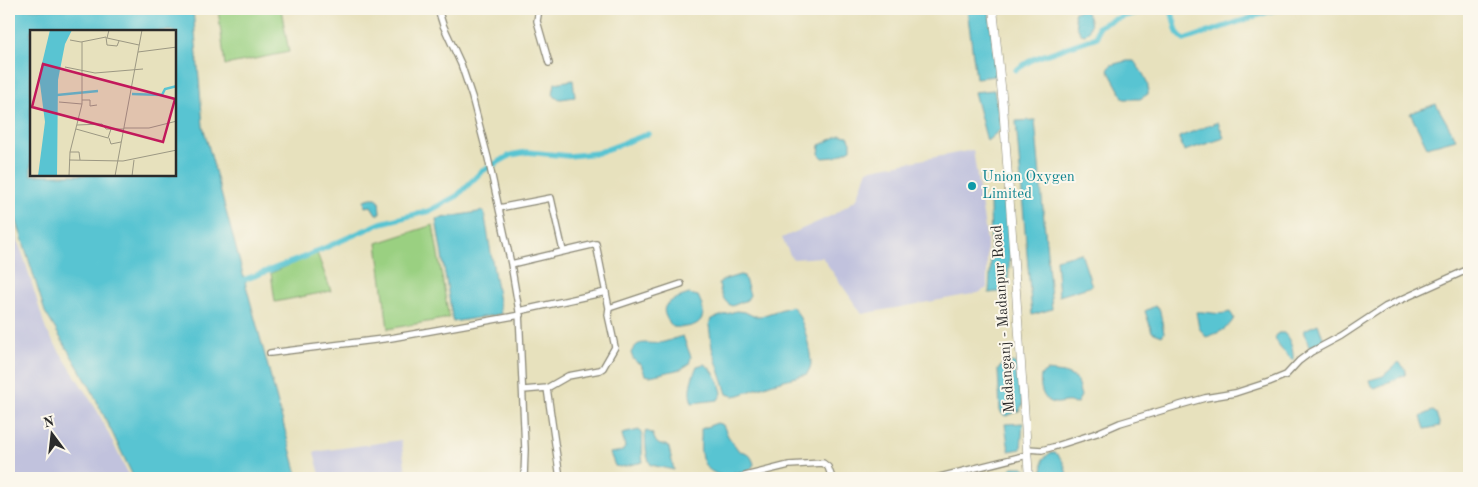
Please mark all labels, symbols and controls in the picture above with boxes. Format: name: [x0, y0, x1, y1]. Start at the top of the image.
inset map: [30, 30, 176, 176]
place label: Union Oxygen Limited: [982, 170, 1075, 202]
marker: Union Oxygen Limited: [966, 180, 978, 192]
street label: Madanganj - Madanpur Road: [990, 224, 1018, 414]
north arrow: [28, 410, 78, 460]
text: N: [42, 414, 56, 431]

